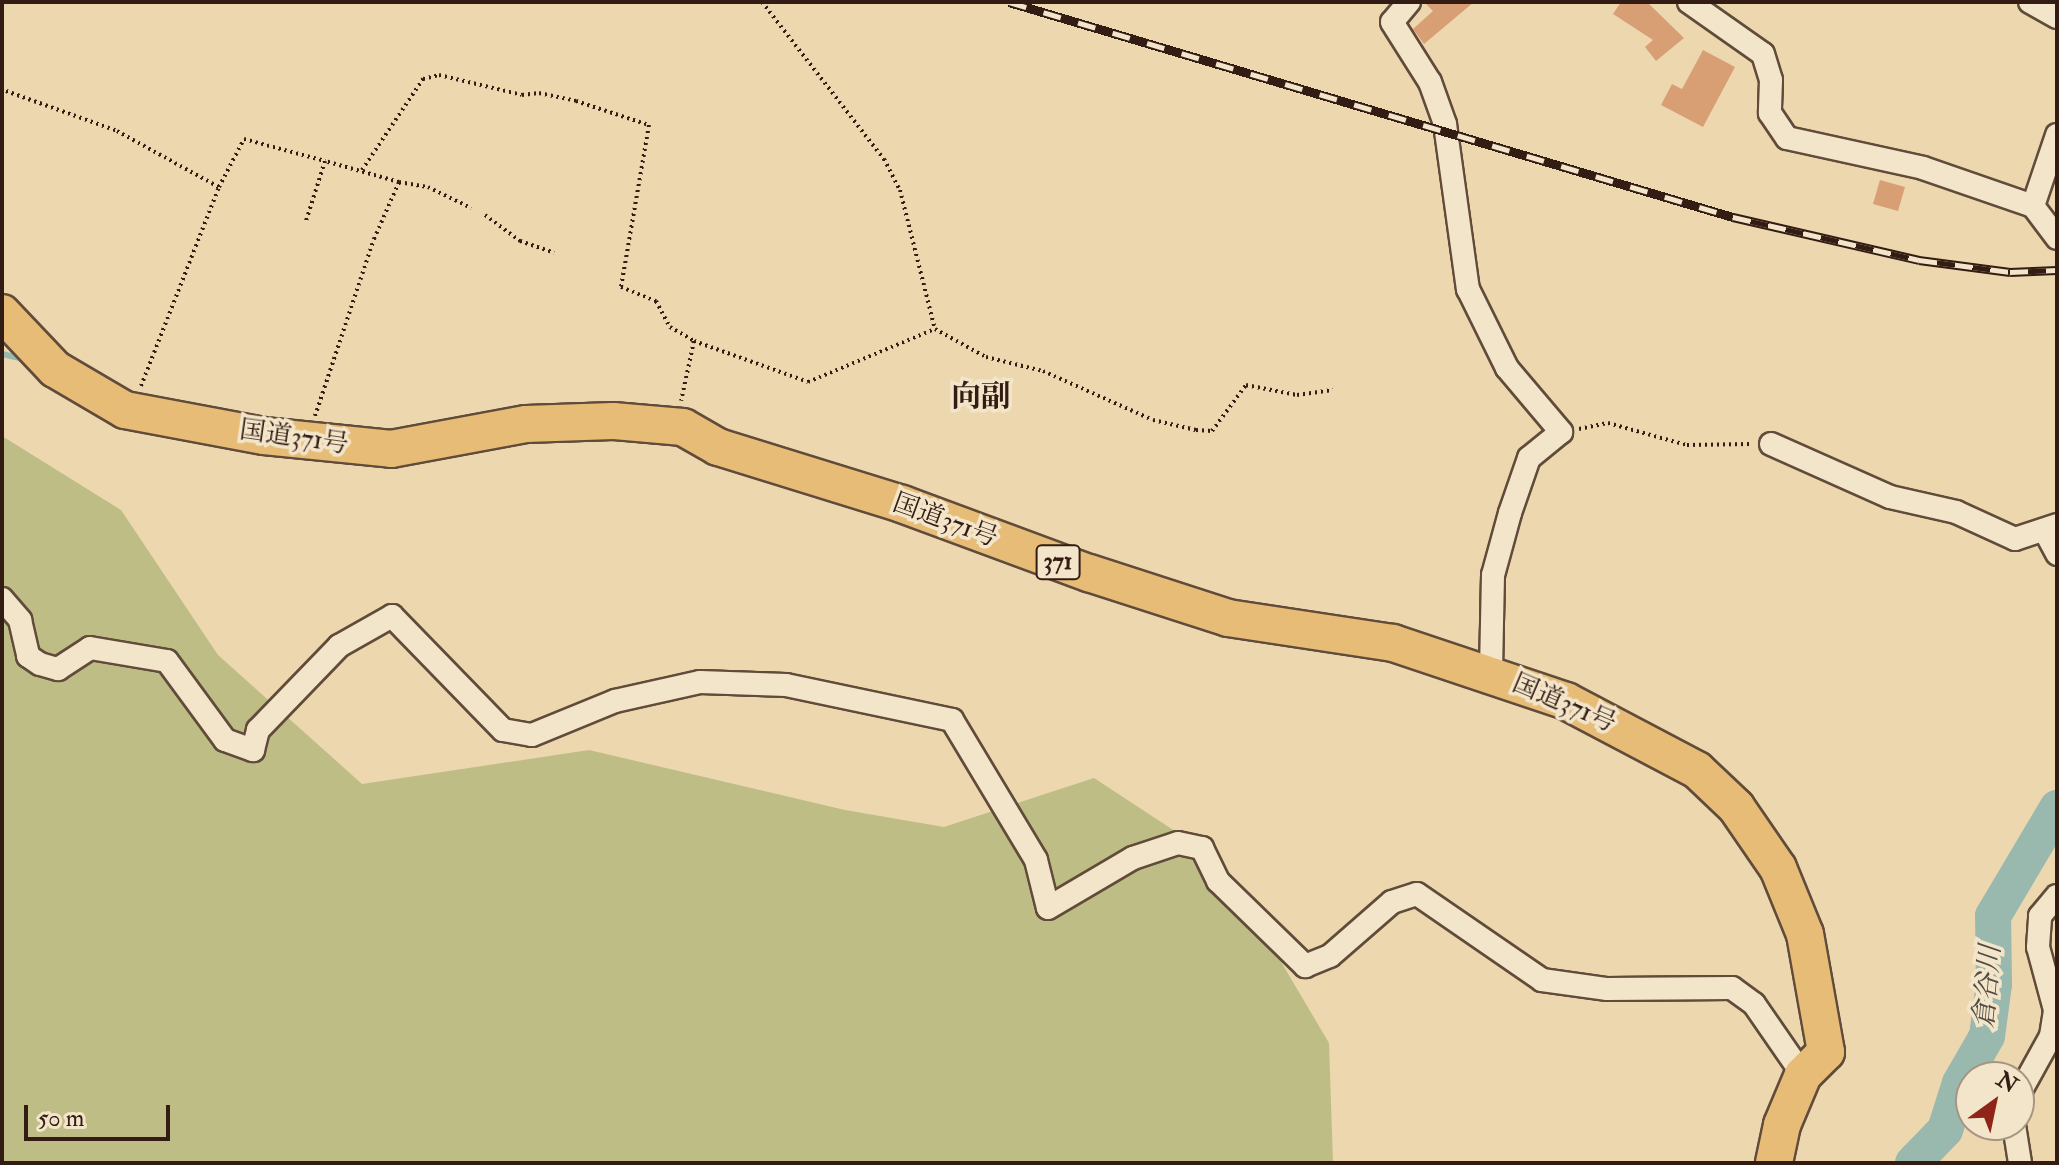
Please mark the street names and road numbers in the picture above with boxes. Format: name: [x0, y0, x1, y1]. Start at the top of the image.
street label: 国道371号: [238, 415, 350, 461]
street label: 国道371号: [888, 488, 1002, 554]
road number: 371: [1034, 542, 1082, 582]
street label: 国道371号: [1508, 668, 1620, 740]

